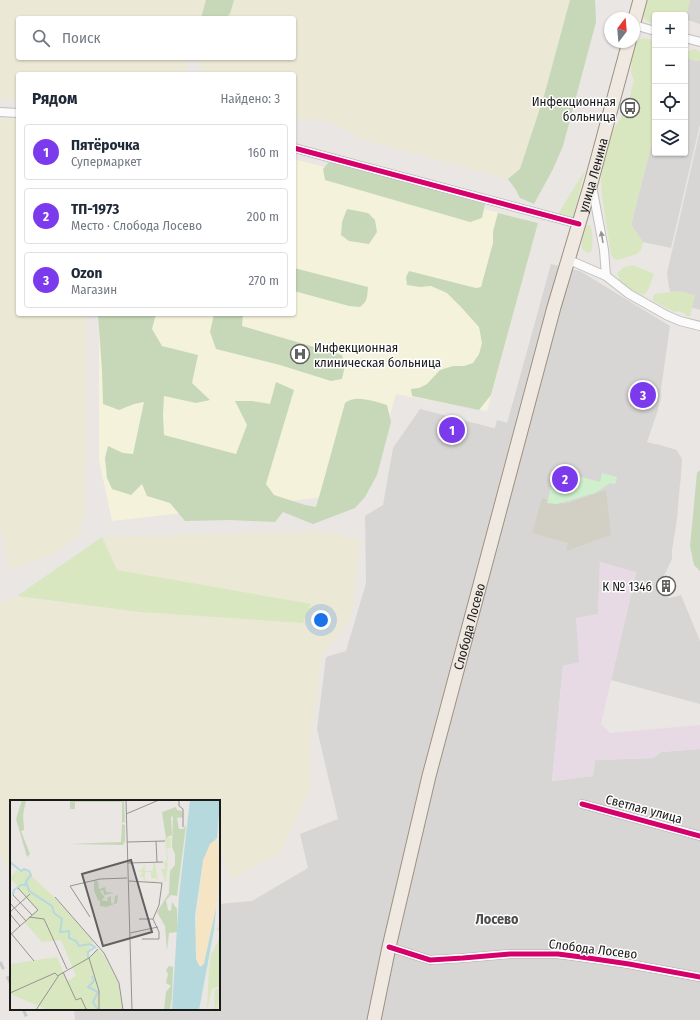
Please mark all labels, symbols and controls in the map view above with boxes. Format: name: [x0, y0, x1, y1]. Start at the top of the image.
north arrow: [604, 12, 640, 48]
map controls: [652, 12, 688, 156]
button: +: [652, 12, 688, 48]
search box: [16, 16, 296, 60]
icon: search: [30, 27, 52, 49]
text: Поиск: [62, 29, 100, 47]
button: −: [652, 48, 688, 84]
button: locate: [652, 84, 688, 120]
text: Рядом: [32, 88, 77, 109]
text: Найдено: 3: [220, 91, 280, 106]
place label: Инфекционная больница: [532, 94, 616, 124]
bus stop icon: Инфекционная больница: [619, 97, 641, 119]
button: layers: [652, 120, 688, 156]
text: Пятёрочка: [71, 136, 140, 154]
street label: улица Ленина: [575, 136, 610, 214]
text: 1: [43, 145, 49, 160]
text: 160 m: [248, 145, 279, 160]
text: Супермаркет: [71, 154, 142, 169]
text: ТП-1973: [71, 200, 119, 218]
text: 2: [43, 209, 49, 224]
text: 200 m: [247, 209, 279, 224]
text: Место · Слобода Лосево: [71, 218, 202, 233]
one-way arrow: [598, 231, 604, 243]
text: Ozon: [71, 264, 102, 282]
text: 3: [43, 273, 49, 288]
text: 270 m: [248, 273, 279, 288]
text: Магазин: [71, 282, 117, 297]
place label: Инфекционная клиническая больница: [314, 340, 441, 370]
hospital icon: Инфекционная клиническая больница: [289, 343, 311, 365]
pin: 3: [630, 380, 656, 410]
pin: 1: [439, 415, 465, 445]
pin: 2: [552, 464, 578, 494]
building icon: К № 1346: [655, 575, 677, 597]
place label: К № 1346: [602, 579, 652, 594]
street label: Слобода Лосево: [450, 581, 488, 671]
your location: [311, 610, 331, 630]
street label: Светлая улица: [604, 792, 684, 826]
inset map: [10, 800, 220, 1010]
district label: Лосево: [475, 911, 519, 928]
street label: Слобода Лосево: [548, 936, 638, 962]

